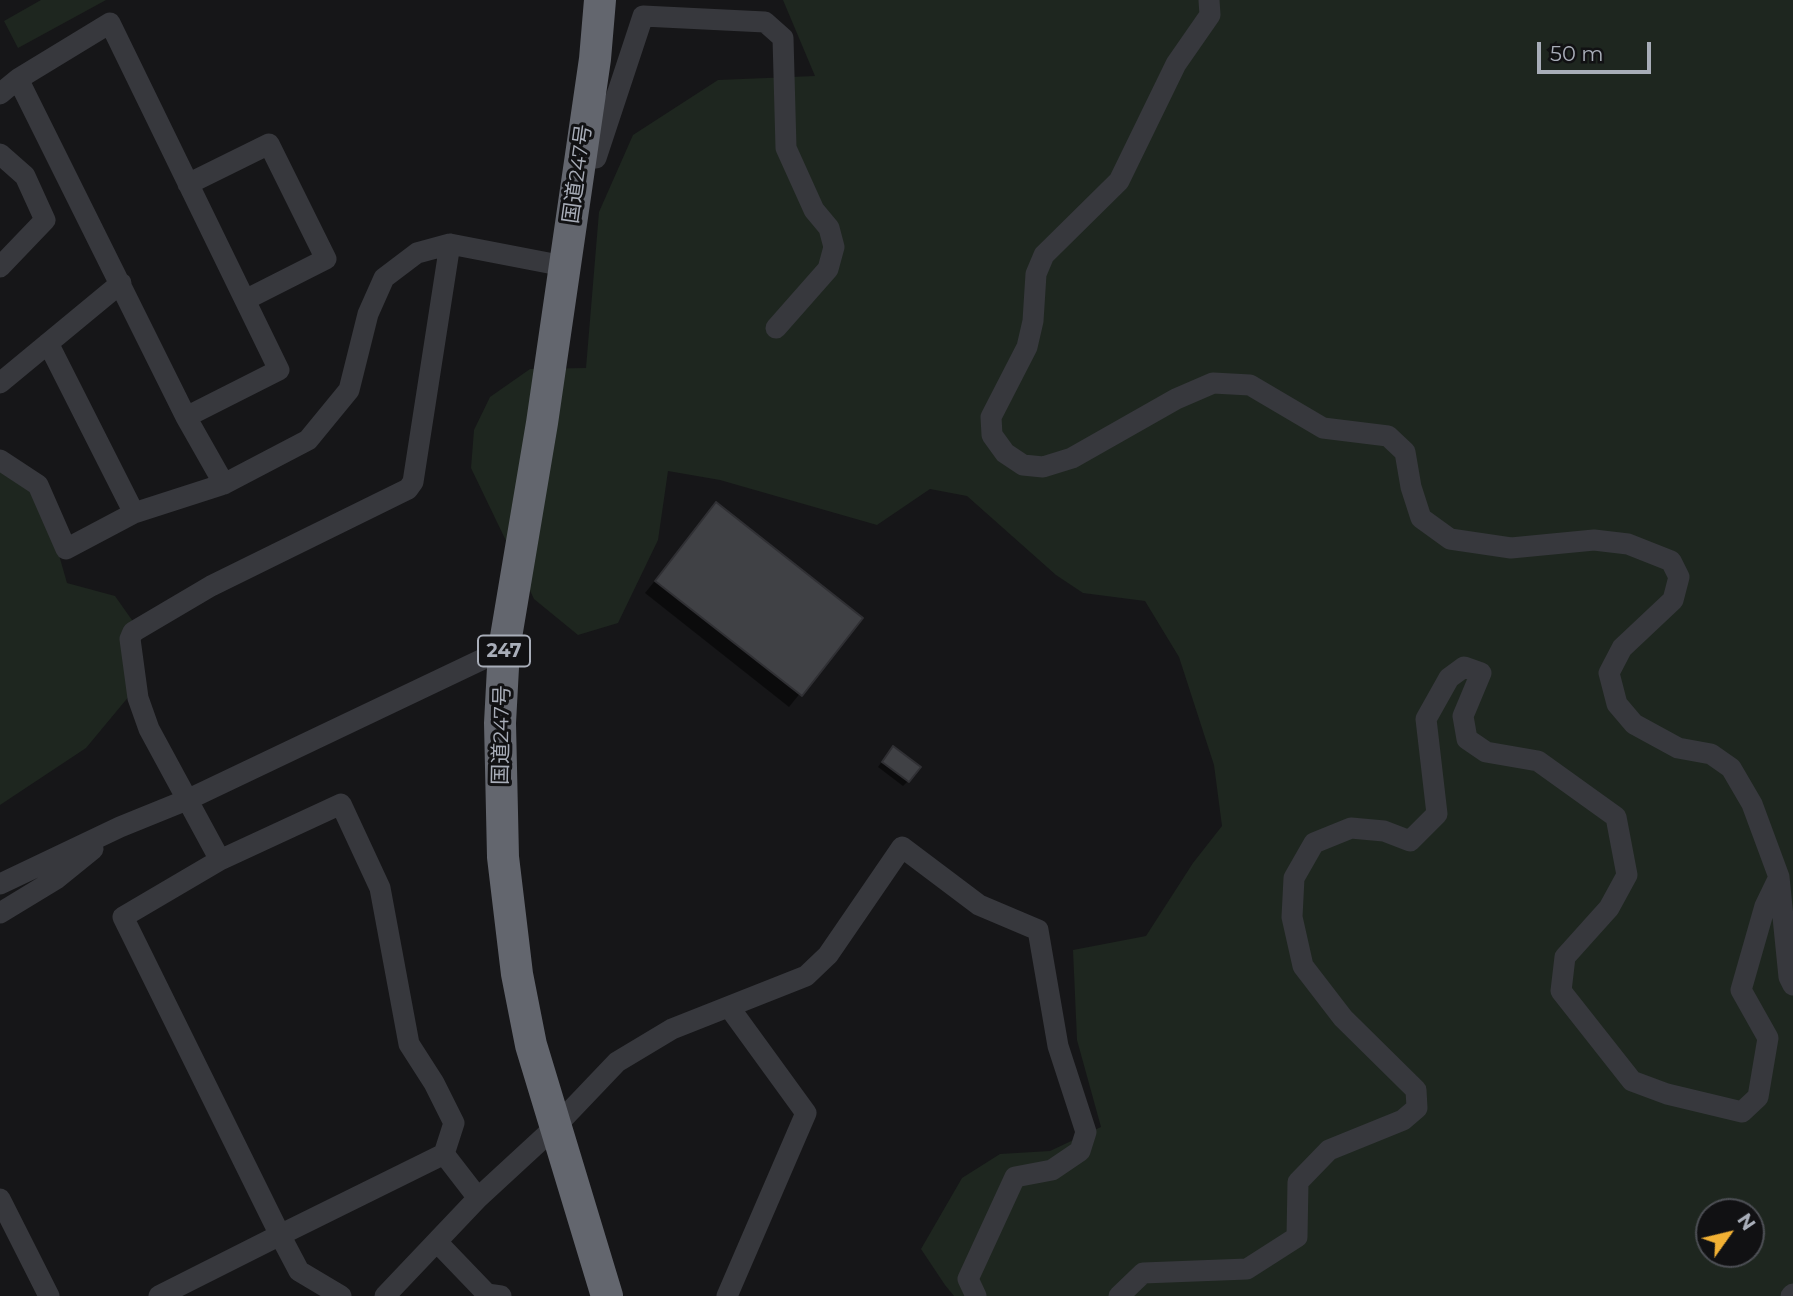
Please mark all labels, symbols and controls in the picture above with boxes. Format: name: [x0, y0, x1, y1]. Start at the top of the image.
scale bar: [1541, 28, 1655, 72]
text: 50 m: [1550, 41, 1604, 66]
street label: 国道247号: [559, 123, 597, 225]
road number: 247: [478, 636, 530, 666]
street label: 国道247号: [489, 685, 515, 785]
north arrow: [1695, 1198, 1765, 1268]
text: N: [1732, 1209, 1760, 1235]

